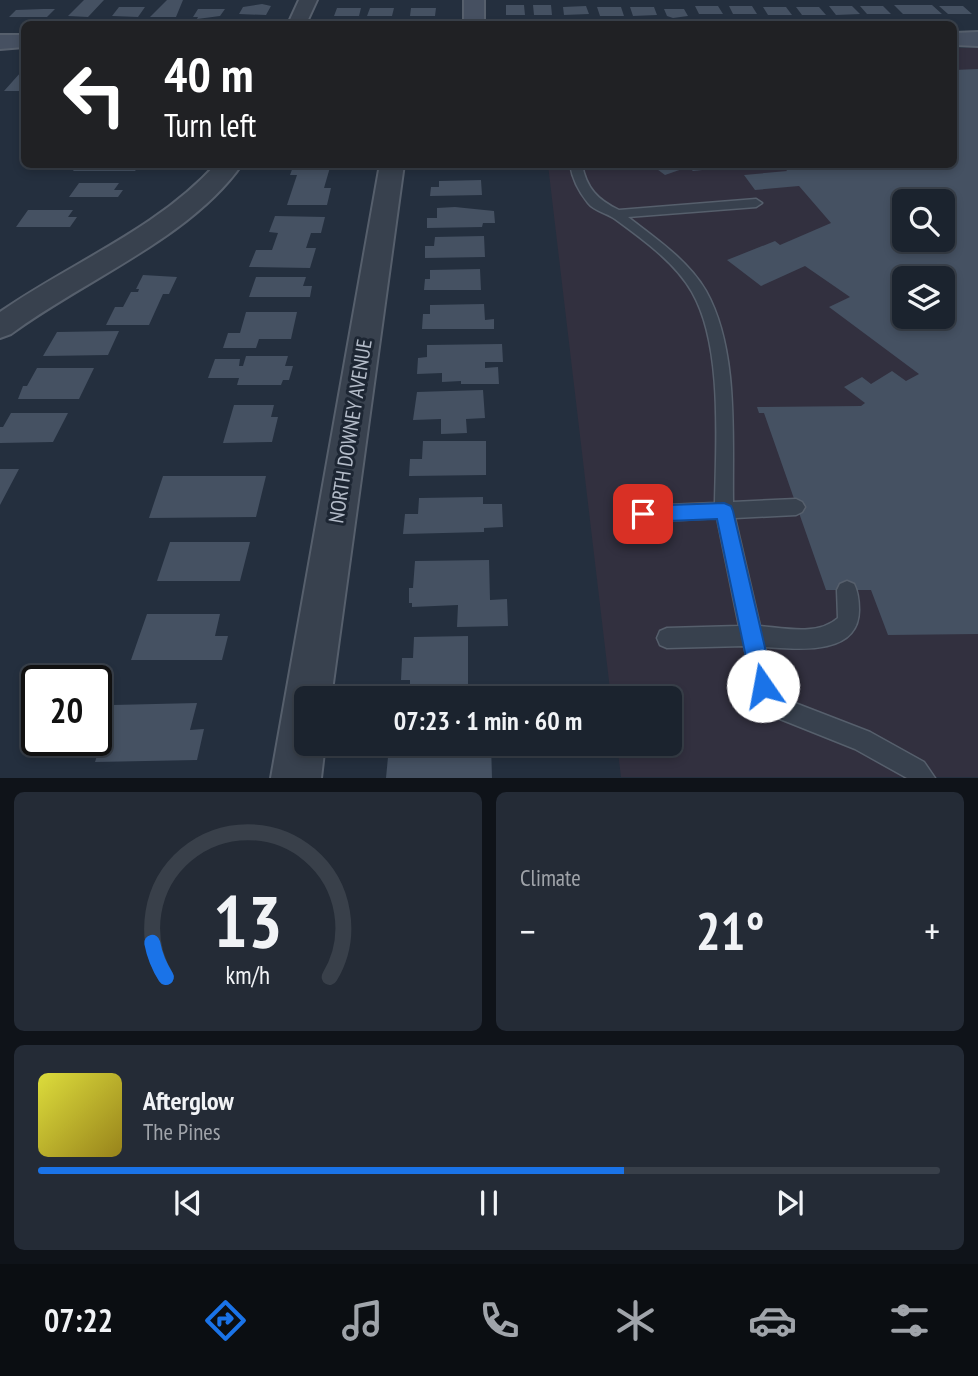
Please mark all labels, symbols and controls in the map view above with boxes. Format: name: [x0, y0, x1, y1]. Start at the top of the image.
text: 40 m: [164, 42, 253, 106]
icon: left: [49, 49, 140, 140]
text: Turn left: [164, 104, 256, 146]
map controls: [892, 189, 955, 329]
button: search: [892, 189, 955, 252]
button: layers: [892, 266, 955, 329]
street label: NORTH DOWNEY AVENUE: [322, 337, 378, 525]
pin: [613, 484, 673, 544]
icon: arrive: [624, 495, 662, 533]
position arrow: [726, 649, 800, 723]
speed limit sign: 20: [21, 665, 112, 756]
text: 07:23 · 1 min · 60 m: [394, 704, 582, 737]
text: Climate: [520, 863, 581, 892]
text: 13: [213, 874, 283, 968]
text: 21°: [696, 897, 764, 964]
text: −: [520, 906, 536, 955]
text: +: [924, 906, 940, 955]
text: km/h: [226, 959, 270, 991]
text: Afterglow: [143, 1084, 234, 1117]
text: The Pines: [143, 1117, 221, 1146]
icon: previous: [169, 1184, 207, 1222]
icon: pause: [470, 1184, 508, 1222]
icon: next: [771, 1184, 809, 1222]
icon: directions: [201, 1296, 250, 1345]
icon: music: [338, 1296, 387, 1345]
icon: phone: [475, 1296, 524, 1345]
icon: climate: [611, 1296, 660, 1345]
icon: car: [748, 1296, 797, 1345]
icon: filters: [885, 1296, 934, 1345]
text: 07:22: [44, 1299, 113, 1341]

